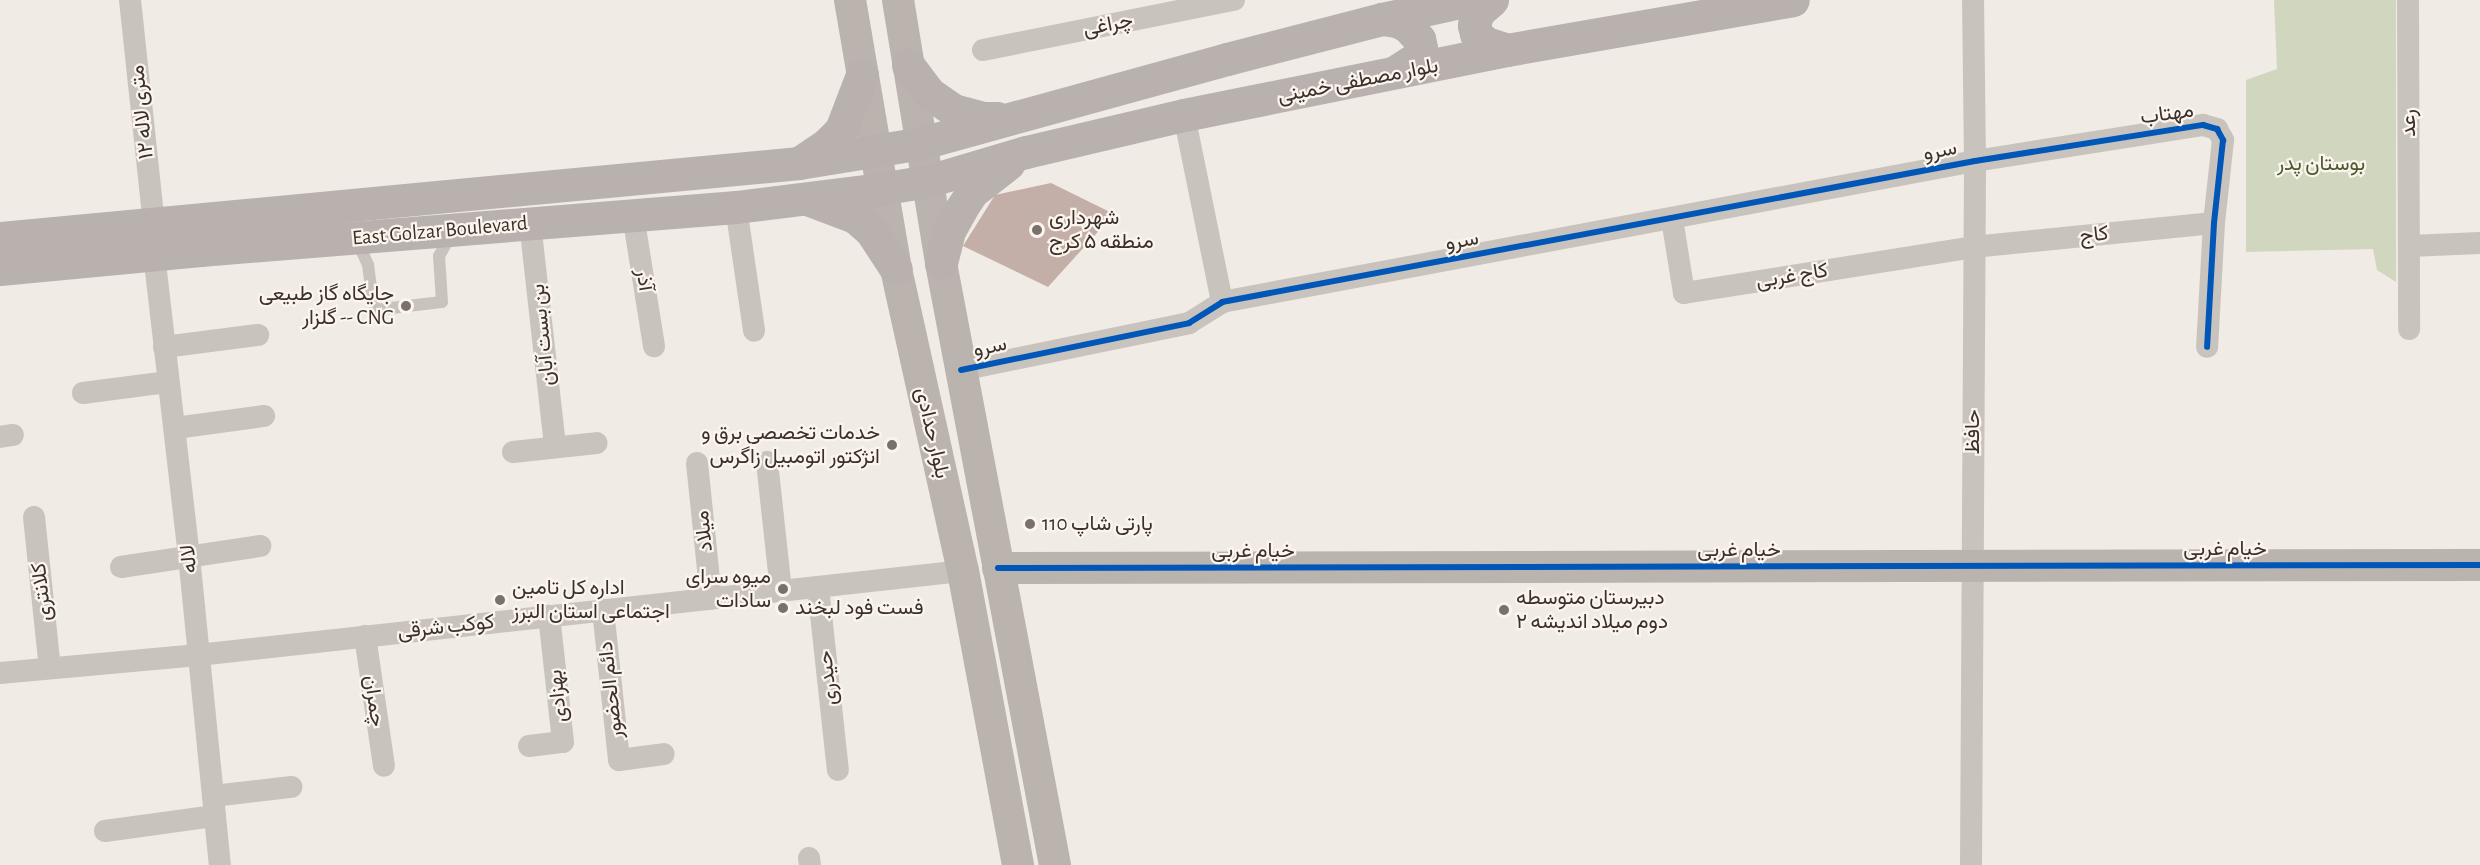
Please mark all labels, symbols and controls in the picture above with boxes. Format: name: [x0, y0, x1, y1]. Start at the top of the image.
street label: چراغی: [1081, 8, 1135, 42]
street label: بلوار مصطفی خمینی: [1276, 53, 1440, 109]
street label: ۱۲ متری لاله: [125, 64, 159, 160]
street label: مهتاب: [2139, 98, 2195, 130]
street label: رعد: [2396, 109, 2422, 137]
street label: سرو: [1921, 135, 1959, 167]
park label: بوستان پدر: [2277, 151, 2365, 177]
place label: شهرداری منطقه ۵ کرج: [1049, 205, 1154, 255]
street label: East Golzar Boulevard: [351, 211, 529, 251]
street label: کاج: [2078, 221, 2110, 249]
marker: شهرداری منطقه ۵ کرج: [1030, 223, 1044, 237]
street label: سرو: [1443, 226, 1481, 256]
street label: کاج غربی: [1754, 258, 1830, 294]
street label: آذر: [630, 267, 658, 293]
place label: جایگاه گاز طبیعی گلزار -- CNG: [259, 281, 394, 331]
street label: بن بست آبان: [525, 283, 561, 387]
marker: جایگاه گاز طبیعی گلزار -- CNG: [399, 299, 413, 313]
street label: سرو: [971, 331, 1009, 363]
street label: بلوار حدادی: [909, 385, 955, 481]
street label: حافظ: [1960, 409, 1986, 455]
place label: خدمات تخصصی برق و انژکتور اتومبیل زاگرس: [701, 420, 880, 470]
marker: خدمات تخصصی برق و انژکتور اتومبیل زاگرس: [885, 438, 899, 452]
street label: میلاد: [689, 509, 719, 553]
place label: پارتی شاپ 110: [1042, 511, 1153, 537]
marker: پارتی شاپ 110: [1023, 517, 1037, 531]
street label: خیام غربی: [2183, 536, 2267, 562]
street label: خیام غربی: [1697, 537, 1781, 563]
street label: خیام غربی: [1211, 538, 1295, 564]
street label: لاله: [175, 544, 203, 574]
street label: کلانتری: [26, 562, 58, 622]
place label: میوه سرای سادات: [686, 564, 771, 614]
place label: اداره کل تامین اجتماعی استان البرز: [512, 575, 670, 625]
marker: میوه سرای سادات: [776, 582, 790, 596]
place label: دبیرستان متوسطه دوم میلاد اندیشه ۲: [1516, 585, 1668, 635]
marker: اداره کل تامین اجتماعی استان البرز: [493, 593, 507, 607]
place label: فست فود لبخند: [795, 595, 924, 621]
marker: فست فود لبخند: [776, 601, 790, 615]
marker: دبیرستان متوسطه دوم میلاد اندیشه ۲: [1497, 603, 1511, 617]
street label: کوکب شرقی: [396, 609, 496, 645]
street label: دائم الحضور: [593, 640, 629, 740]
street label: حیدری: [813, 649, 843, 707]
street label: بهزادی: [543, 668, 573, 724]
street label: چمران: [358, 674, 390, 728]

